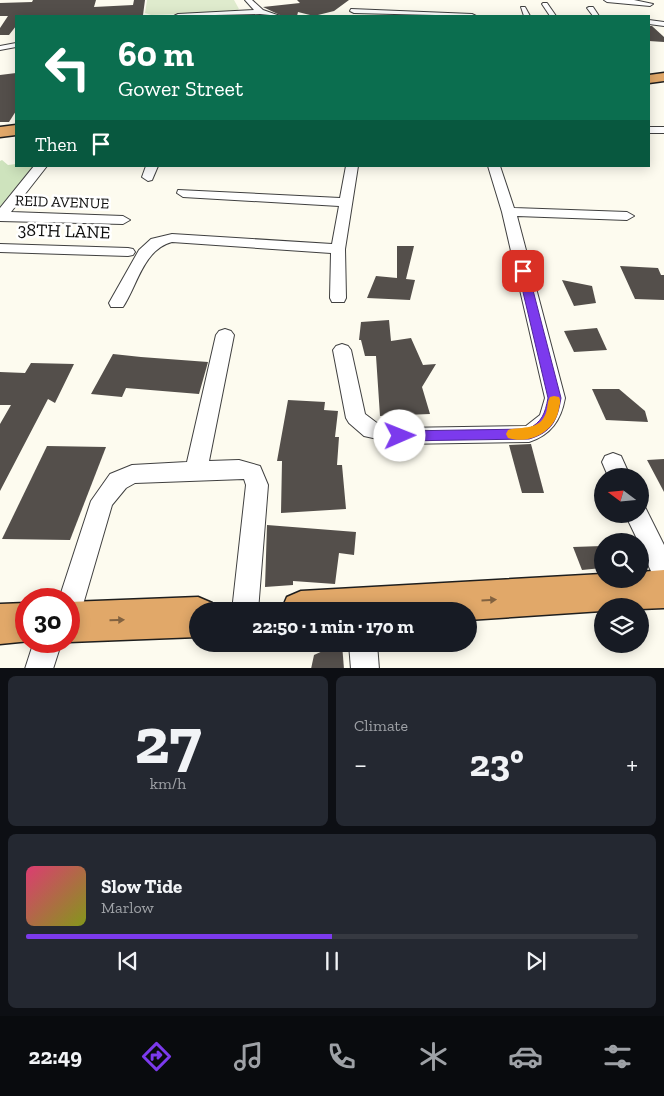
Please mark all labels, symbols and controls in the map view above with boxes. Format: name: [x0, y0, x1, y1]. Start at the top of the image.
text: 60 m: [118, 33, 194, 75]
icon: left: [35, 35, 100, 100]
text: Gower Street: [118, 75, 243, 102]
icon: arrive: [87, 130, 115, 158]
text: Then: [35, 133, 77, 156]
street label: REID AVENUE: [15, 191, 110, 213]
street label: 38TH LANE: [17, 218, 111, 244]
pin: [502, 250, 544, 292]
icon: arrive: [509, 257, 537, 285]
position arrow: [373, 409, 425, 461]
north arrow: [594, 468, 649, 522]
map controls: [594, 468, 649, 653]
button: search: [594, 533, 649, 588]
speed limit sign: 30: [15, 588, 80, 653]
one-way arrow: [481, 595, 497, 603]
button: layers: [594, 598, 649, 653]
text: 22:50 · 1 min · 170 m: [252, 615, 414, 638]
one-way arrow: [110, 616, 126, 624]
text: 27: [134, 702, 202, 780]
text: Climate: [354, 716, 408, 735]
text: 23°: [469, 740, 524, 786]
text: −: [354, 748, 367, 781]
text: +: [626, 748, 638, 781]
text: km/h: [150, 774, 186, 793]
text: Slow Tide: [101, 875, 182, 898]
text: Marlow: [101, 898, 154, 917]
icon: previous: [114, 947, 142, 975]
icon: pause: [318, 947, 346, 975]
icon: next: [522, 947, 550, 975]
icon: directions: [139, 1039, 174, 1074]
icon: music: [231, 1039, 266, 1074]
icon: phone: [324, 1039, 359, 1074]
icon: climate: [416, 1039, 451, 1074]
icon: car: [508, 1039, 543, 1074]
icon: filters: [600, 1039, 635, 1074]
text: 22:49: [29, 1043, 82, 1070]

